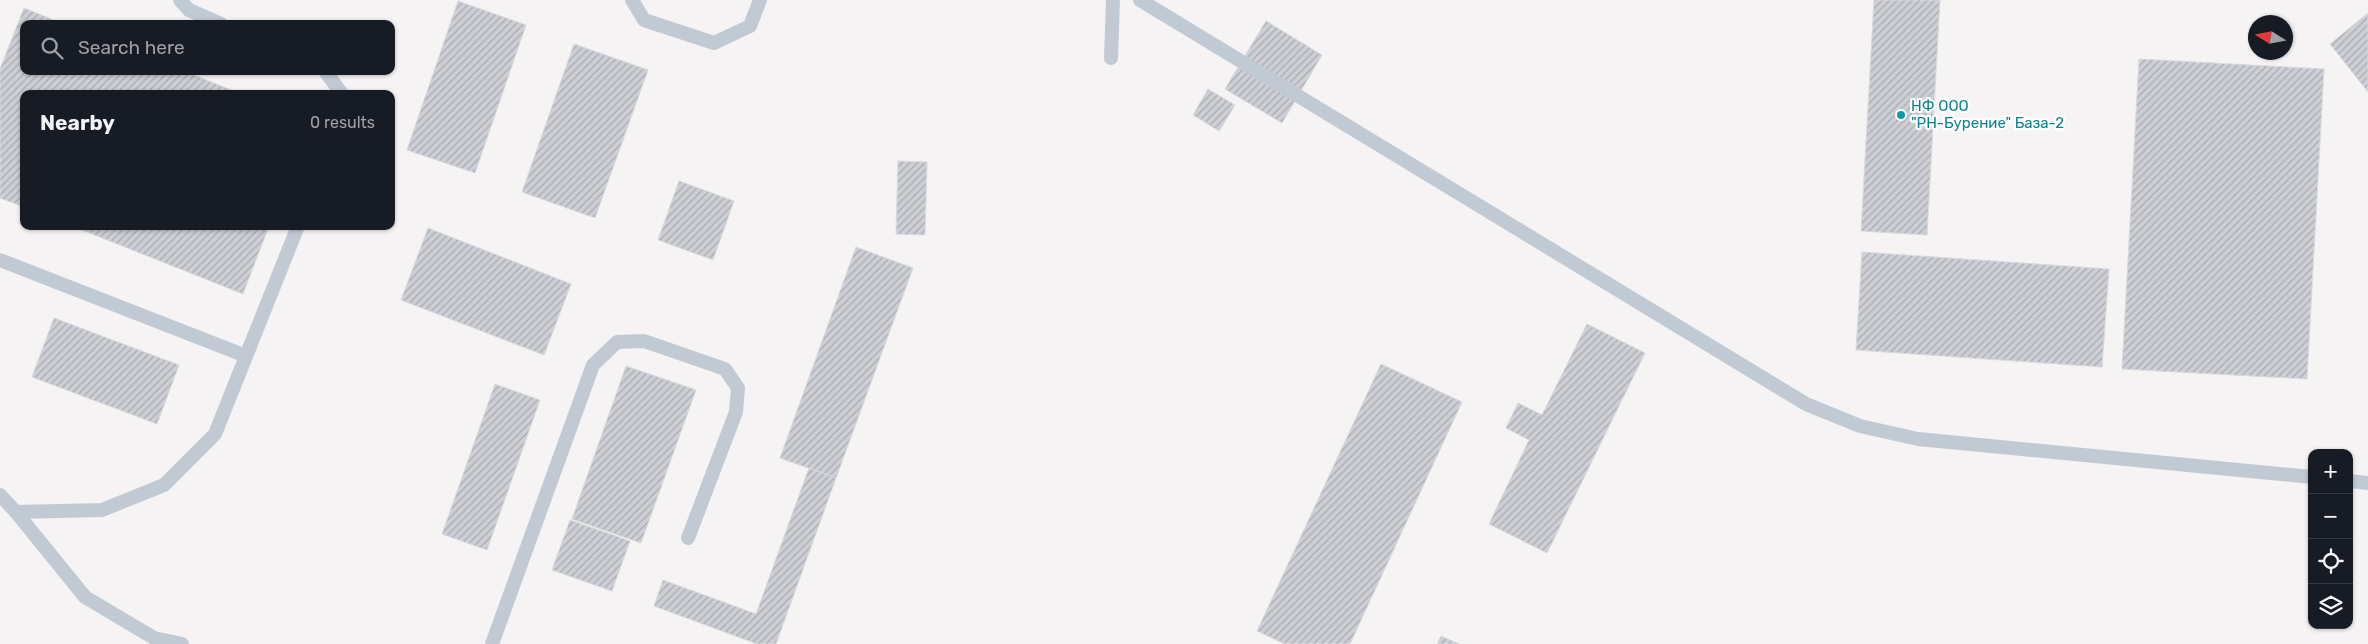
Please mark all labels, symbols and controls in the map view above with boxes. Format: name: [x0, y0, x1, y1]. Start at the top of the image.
north arrow: [2248, 15, 2293, 60]
search box: [20, 20, 395, 75]
icon: search: [38, 34, 66, 62]
text: Search here: [78, 36, 185, 59]
place label: НФ ООО "РН-Бурение" База-2: [1911, 97, 2064, 132]
marker: НФ ООО "РН-Бурение" База-2: [1895, 109, 1907, 121]
text: Nearby: [40, 110, 115, 135]
text: 0 results: [310, 113, 375, 132]
map controls: [2308, 449, 2353, 629]
button: +: [2308, 449, 2353, 494]
button: −: [2308, 494, 2353, 539]
button: locate: [2308, 539, 2353, 584]
button: layers: [2308, 584, 2353, 629]

